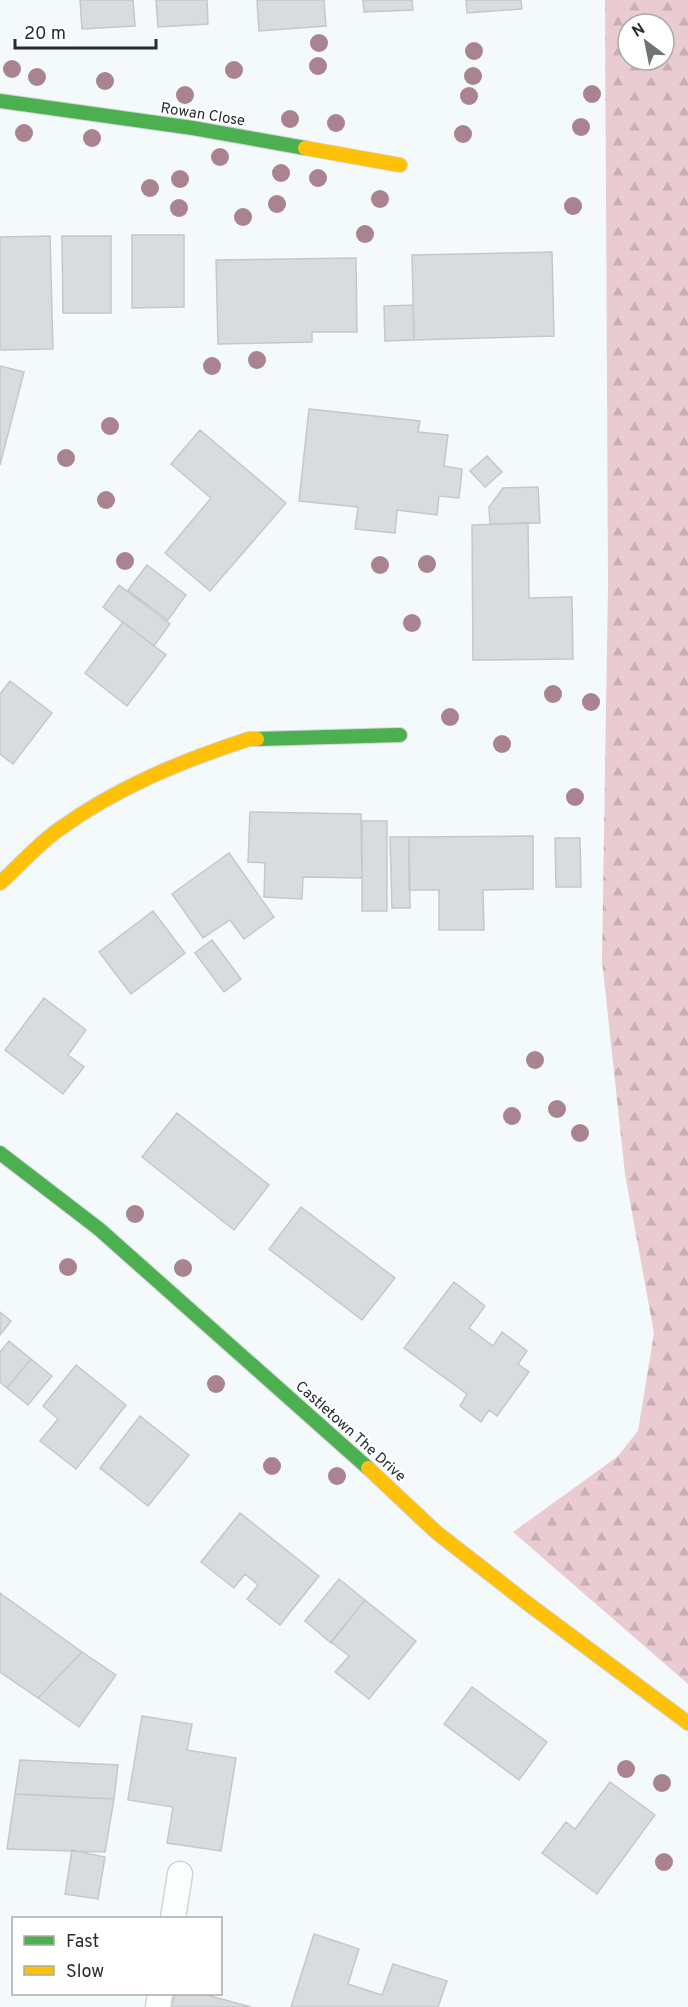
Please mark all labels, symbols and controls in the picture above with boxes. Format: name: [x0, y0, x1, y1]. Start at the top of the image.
scale bar: [15, 12, 156, 50]
north arrow: [616, 12, 676, 72]
text: N: [629, 19, 649, 43]
text: 20 m: [24, 23, 66, 46]
street label: Rowan Close: [159, 99, 246, 132]
street label: Castletown The Drive: [291, 1378, 409, 1487]
legend: [12, 1917, 222, 1995]
text: Fast: [66, 1931, 99, 1954]
text: Slow: [66, 1961, 104, 1984]

